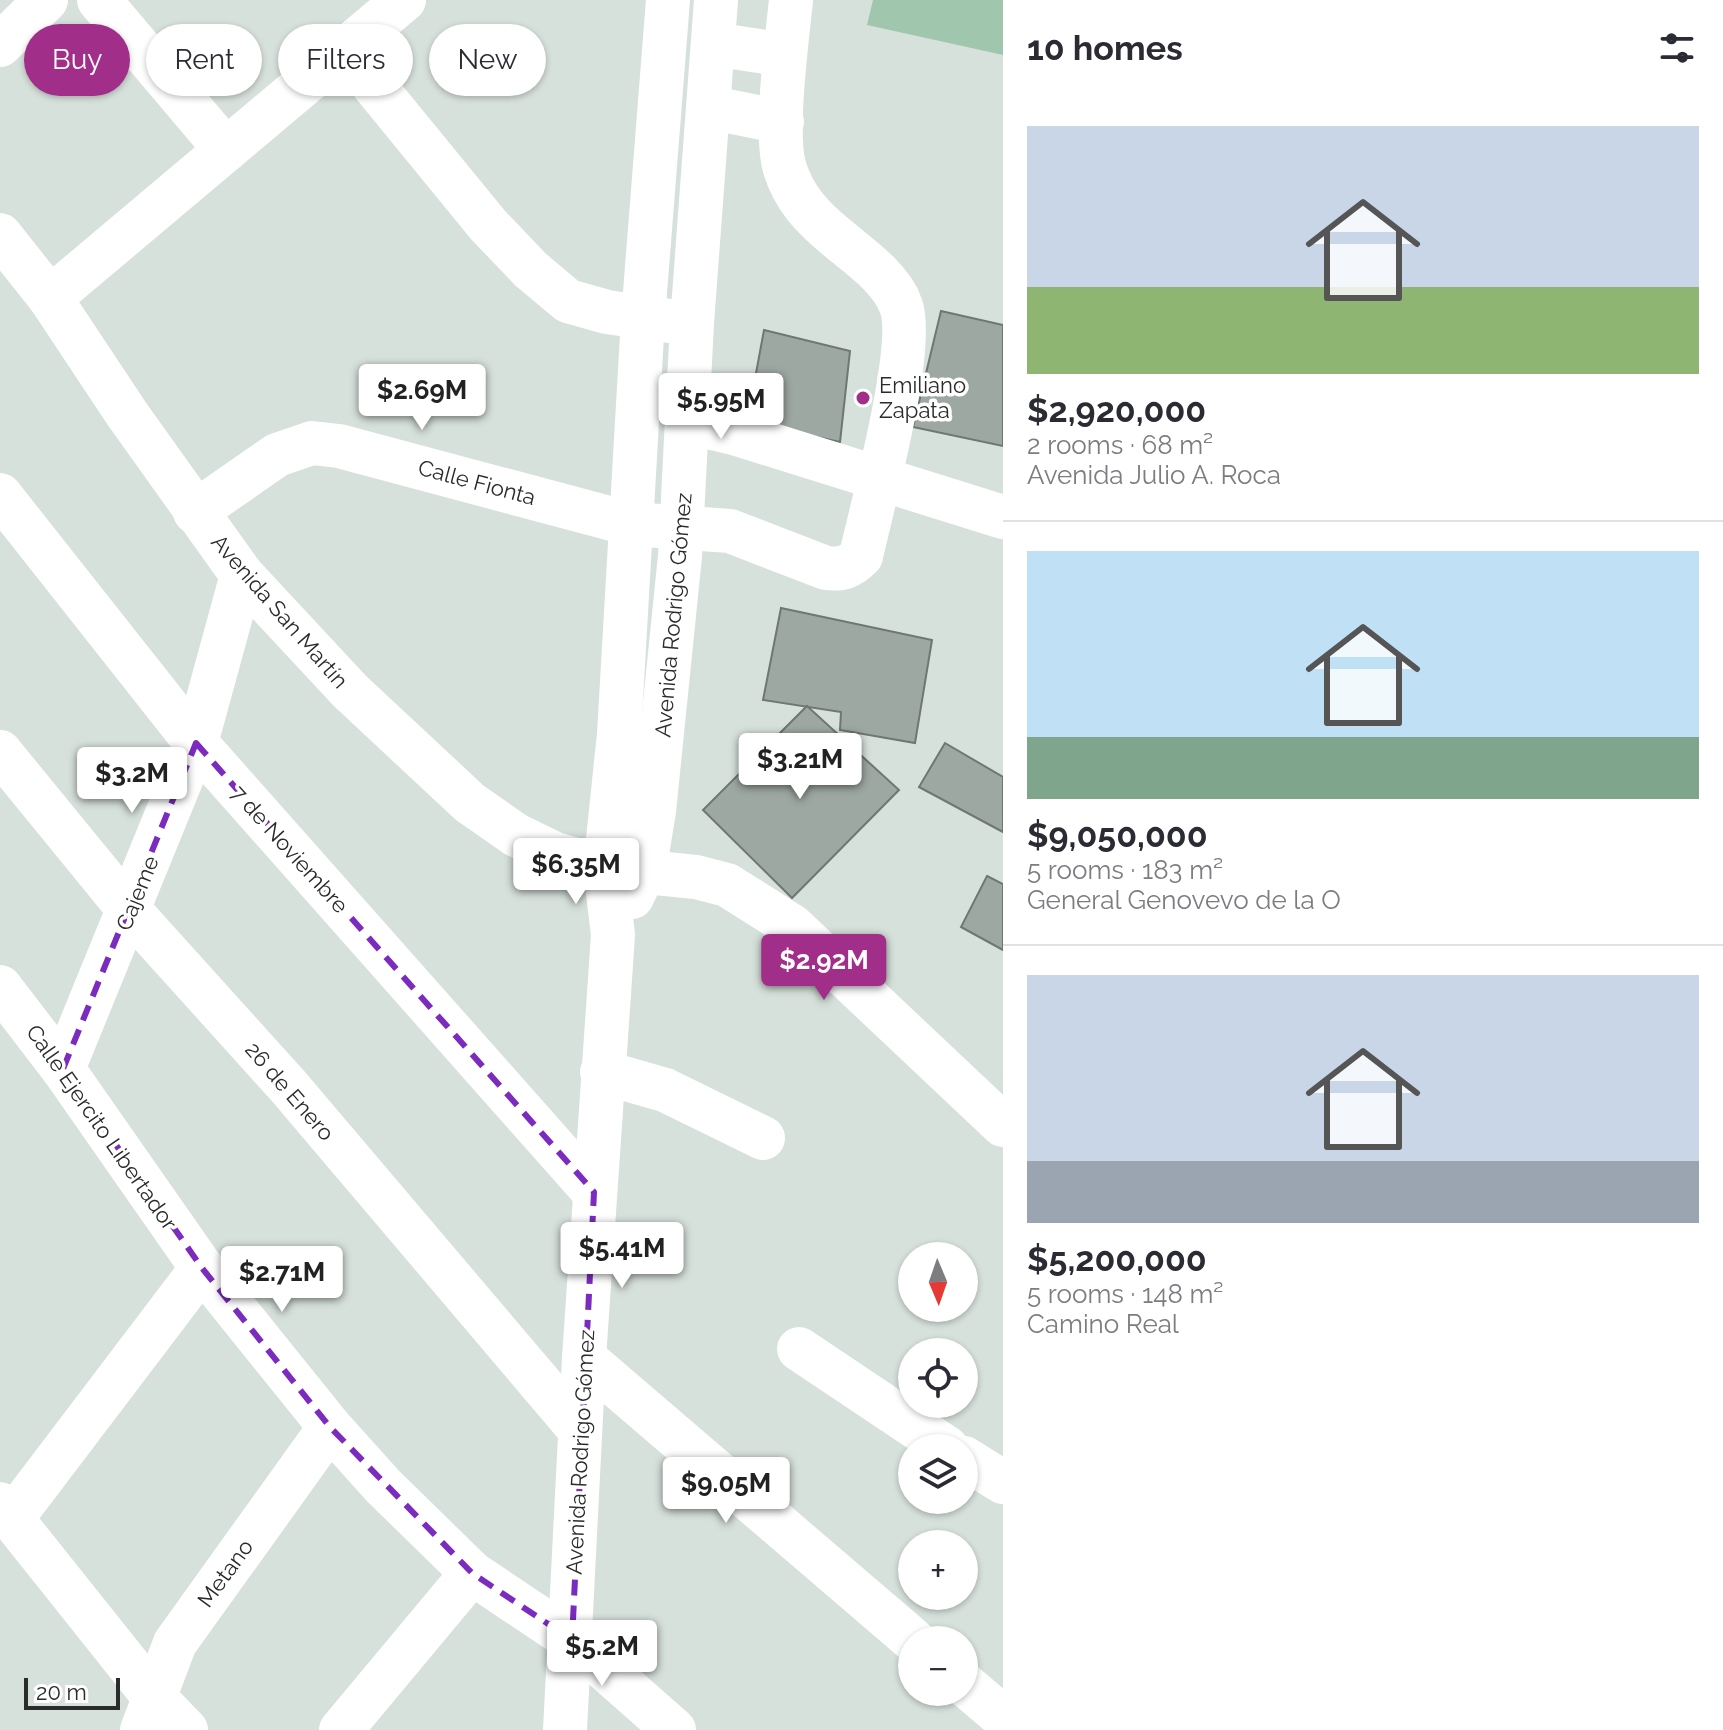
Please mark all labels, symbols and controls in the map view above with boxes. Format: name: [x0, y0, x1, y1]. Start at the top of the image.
chip: Buy: [24, 24, 130, 96]
chip: Rent: [146, 24, 262, 96]
chip: Filters: [278, 24, 413, 96]
chip: New: [429, 24, 546, 96]
icon: filters: [1655, 26, 1699, 70]
text: 10 homes: [1027, 28, 1183, 68]
icon: home: [1291, 178, 1435, 322]
pin: $2.69M: [357, 364, 487, 432]
place label: Emiliano Zapata: [879, 372, 966, 423]
pin: $5.95M: [656, 373, 786, 441]
text: $2.69M: [377, 375, 467, 405]
text: $5.95M: [677, 384, 765, 414]
marker: Emiliano Zapata: [854, 389, 872, 407]
text: $2,920,000: [1027, 390, 1206, 430]
text: 2 rooms · 68 m²: [1027, 430, 1213, 460]
street label: Calle Fionta: [415, 454, 539, 510]
text: Avenida Julio A. Roca: [1027, 460, 1281, 490]
street label: Avenida Rodrigo Gómez: [649, 491, 697, 738]
street label: Avenida San Martín: [206, 529, 354, 693]
icon: home: [1291, 603, 1435, 747]
pin: $3.21M: [735, 733, 865, 801]
text: $3.21M: [757, 744, 843, 774]
pin: $3.2M: [76, 747, 188, 815]
text: $3.2M: [95, 758, 169, 788]
street label: 7 de Noviembre: [226, 780, 354, 918]
text: $9,050,000: [1027, 815, 1208, 855]
pin: $6.35M: [511, 838, 641, 906]
text: $6.35M: [531, 849, 621, 879]
street label: Cajeme: [110, 852, 164, 934]
text: 5 rooms · 183 m²: [1027, 855, 1223, 885]
text: General Genovevo de la O: [1027, 885, 1341, 915]
pin: $2.92M: [759, 934, 889, 1002]
text: $2.92M: [779, 945, 869, 975]
street label: Calle Ejercito Libertador: [21, 1019, 183, 1235]
icon: home: [1291, 1027, 1435, 1171]
street label: 26 de Enero: [240, 1036, 340, 1146]
pin: $5.41M: [557, 1222, 687, 1290]
text: $5.41M: [579, 1233, 665, 1263]
text: $5,200,000: [1027, 1239, 1207, 1279]
north arrow: [898, 1242, 978, 1322]
map controls: [898, 1242, 978, 1706]
pin: $2.71M: [217, 1246, 347, 1314]
text: $2.71M: [239, 1257, 325, 1287]
text: 5 rooms · 148 m²: [1027, 1279, 1223, 1309]
text: Camino Real: [1027, 1309, 1179, 1339]
street label: Avenida Rodrigo Gómez: [561, 1329, 599, 1575]
button: locate: [898, 1338, 978, 1418]
button: layers: [898, 1434, 978, 1514]
pin: $9.05M: [661, 1457, 791, 1525]
text: $9.05M: [681, 1468, 771, 1498]
button: +: [898, 1530, 978, 1610]
street label: Metano: [192, 1534, 258, 1612]
pin: $5.2M: [546, 1620, 658, 1688]
button: −: [898, 1626, 978, 1706]
text: $5.2M: [565, 1631, 639, 1661]
scale bar: [24, 1674, 120, 1710]
text: 20 m: [36, 1679, 87, 1705]

